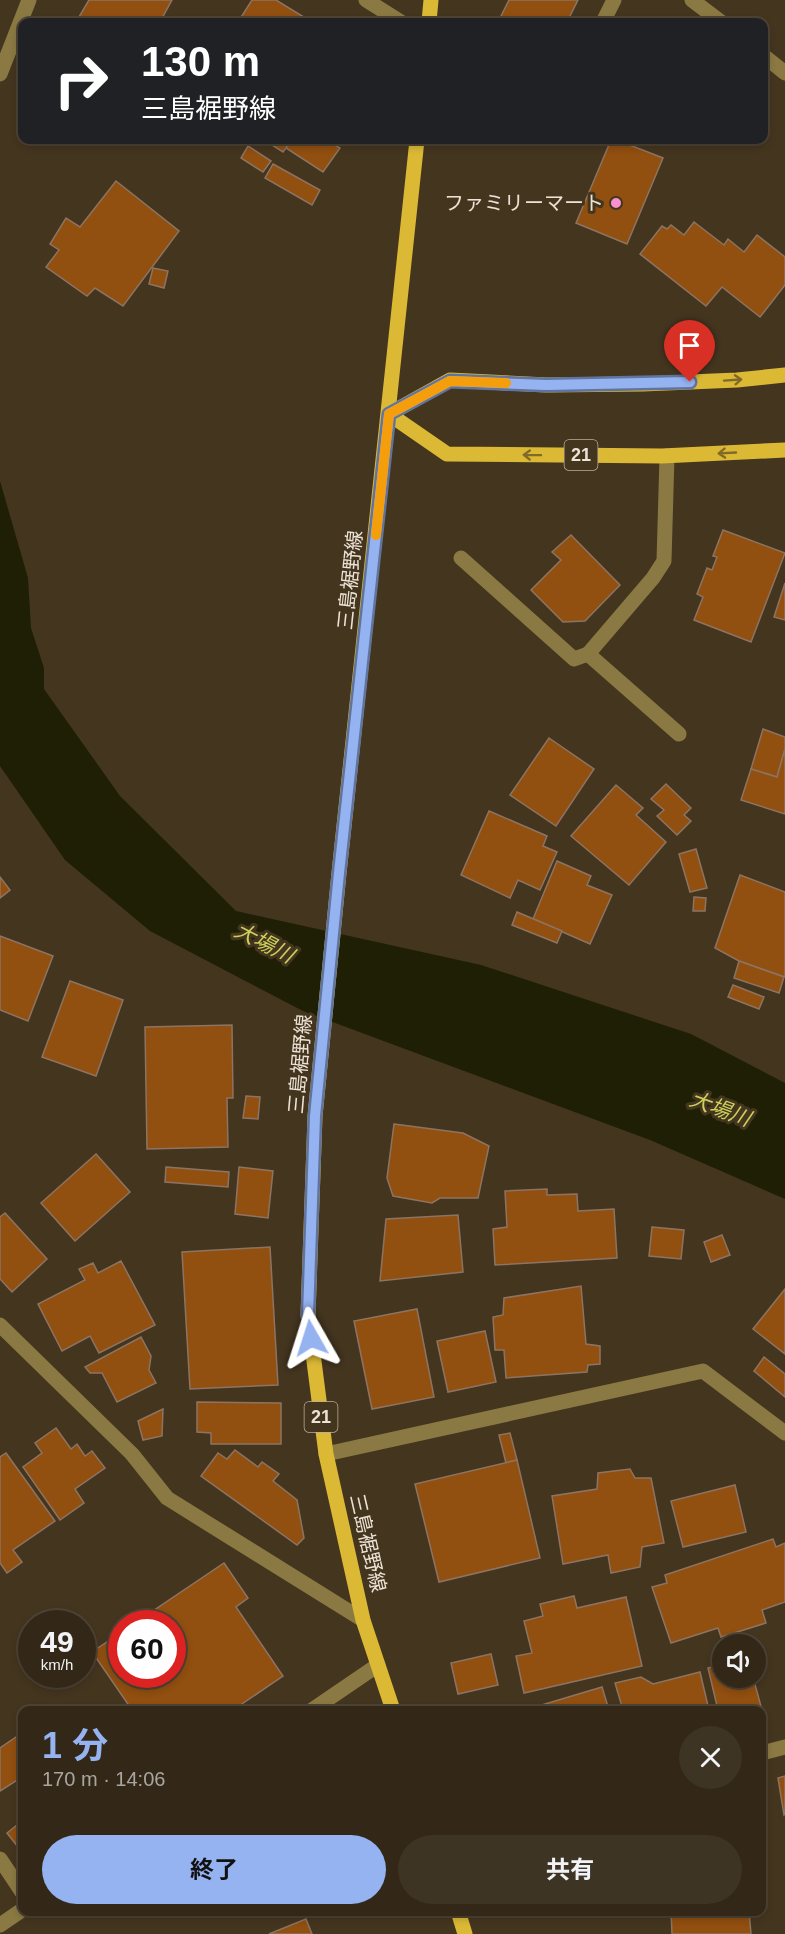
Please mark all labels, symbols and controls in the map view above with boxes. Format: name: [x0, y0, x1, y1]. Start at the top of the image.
text: 130 m: [141, 38, 260, 85]
icon: right: [42, 42, 120, 120]
text: 三島裾野線: [141, 94, 276, 124]
place label: ファミリーマート: [444, 192, 604, 214]
marker: ファミリーマート: [609, 196, 623, 210]
pin: [664, 320, 715, 382]
icon: arrive: [673, 329, 706, 362]
one-way arrow: [722, 375, 742, 386]
road number: 21: [564, 440, 598, 470]
one-way arrow: [717, 447, 737, 458]
one-way arrow: [522, 449, 542, 461]
street label: 三島裾野線: [334, 529, 366, 631]
water label: 大場川: [231, 918, 299, 968]
street label: 三島裾野線: [285, 1013, 315, 1115]
water label: 大場川: [687, 1087, 756, 1131]
position arrow: [279, 1306, 343, 1370]
road number: 21: [304, 1402, 338, 1432]
street label: 三島裾野線: [346, 1492, 390, 1594]
speed limit sign: 60: [108, 1610, 186, 1688]
text: 49: [40, 1625, 74, 1658]
map controls: [712, 1634, 766, 1688]
button: sound: [712, 1634, 766, 1688]
text: km/h: [41, 1656, 73, 1673]
text: 1 分: [42, 1725, 108, 1766]
button: close: [679, 1726, 742, 1789]
text: 170 m · 14:06: [42, 1768, 165, 1790]
button: 終了: [42, 1835, 386, 1904]
button: 共有: [398, 1835, 742, 1904]

